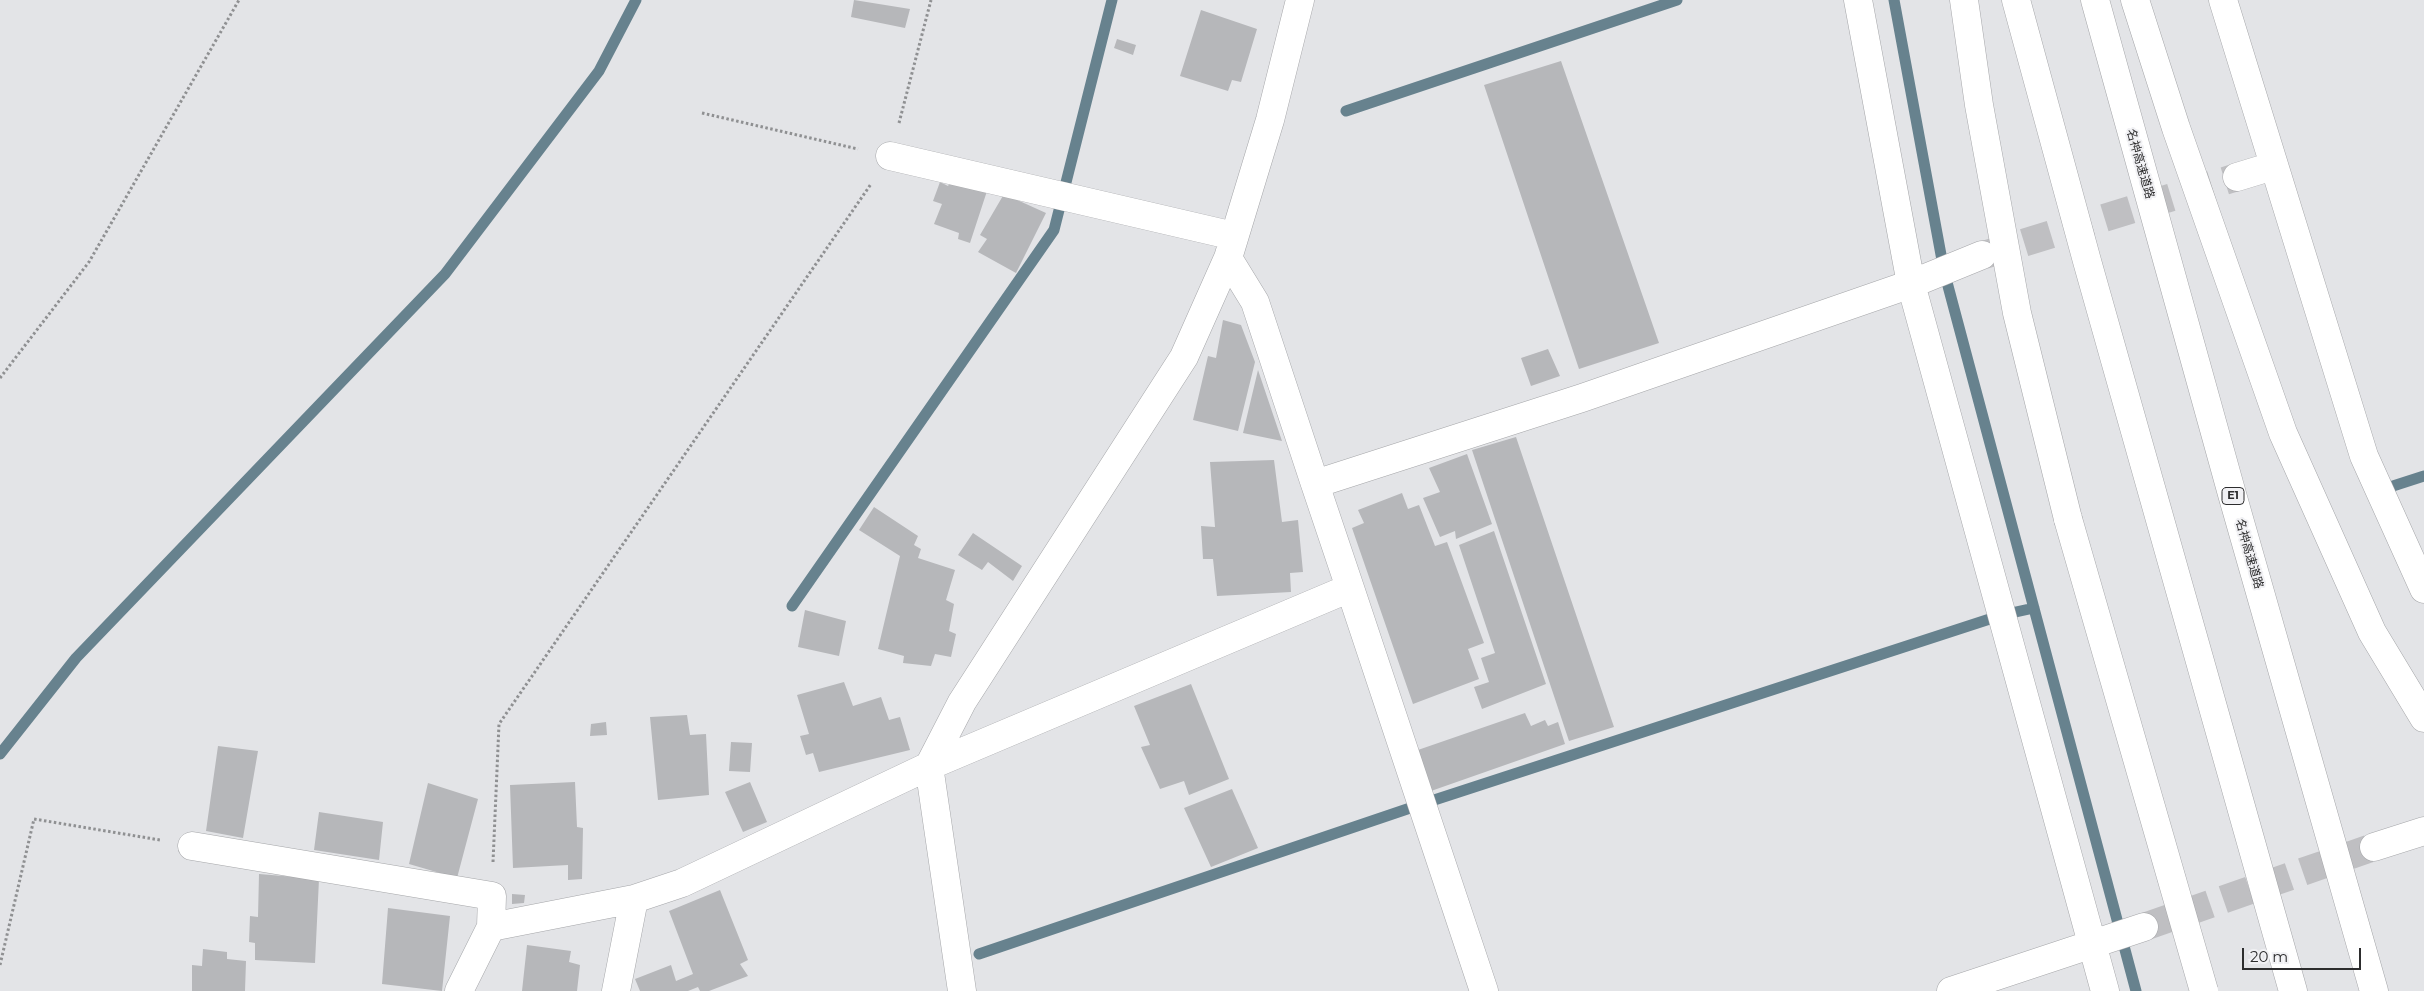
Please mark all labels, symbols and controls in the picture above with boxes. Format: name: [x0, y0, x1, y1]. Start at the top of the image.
street label: 名神高速道路: [2123, 127, 2157, 201]
road number: E1: [2222, 488, 2244, 504]
street label: 名神高速道路: [2232, 517, 2266, 591]
scale bar: [2244, 938, 2363, 970]
text: 20 m: [2250, 947, 2288, 966]

